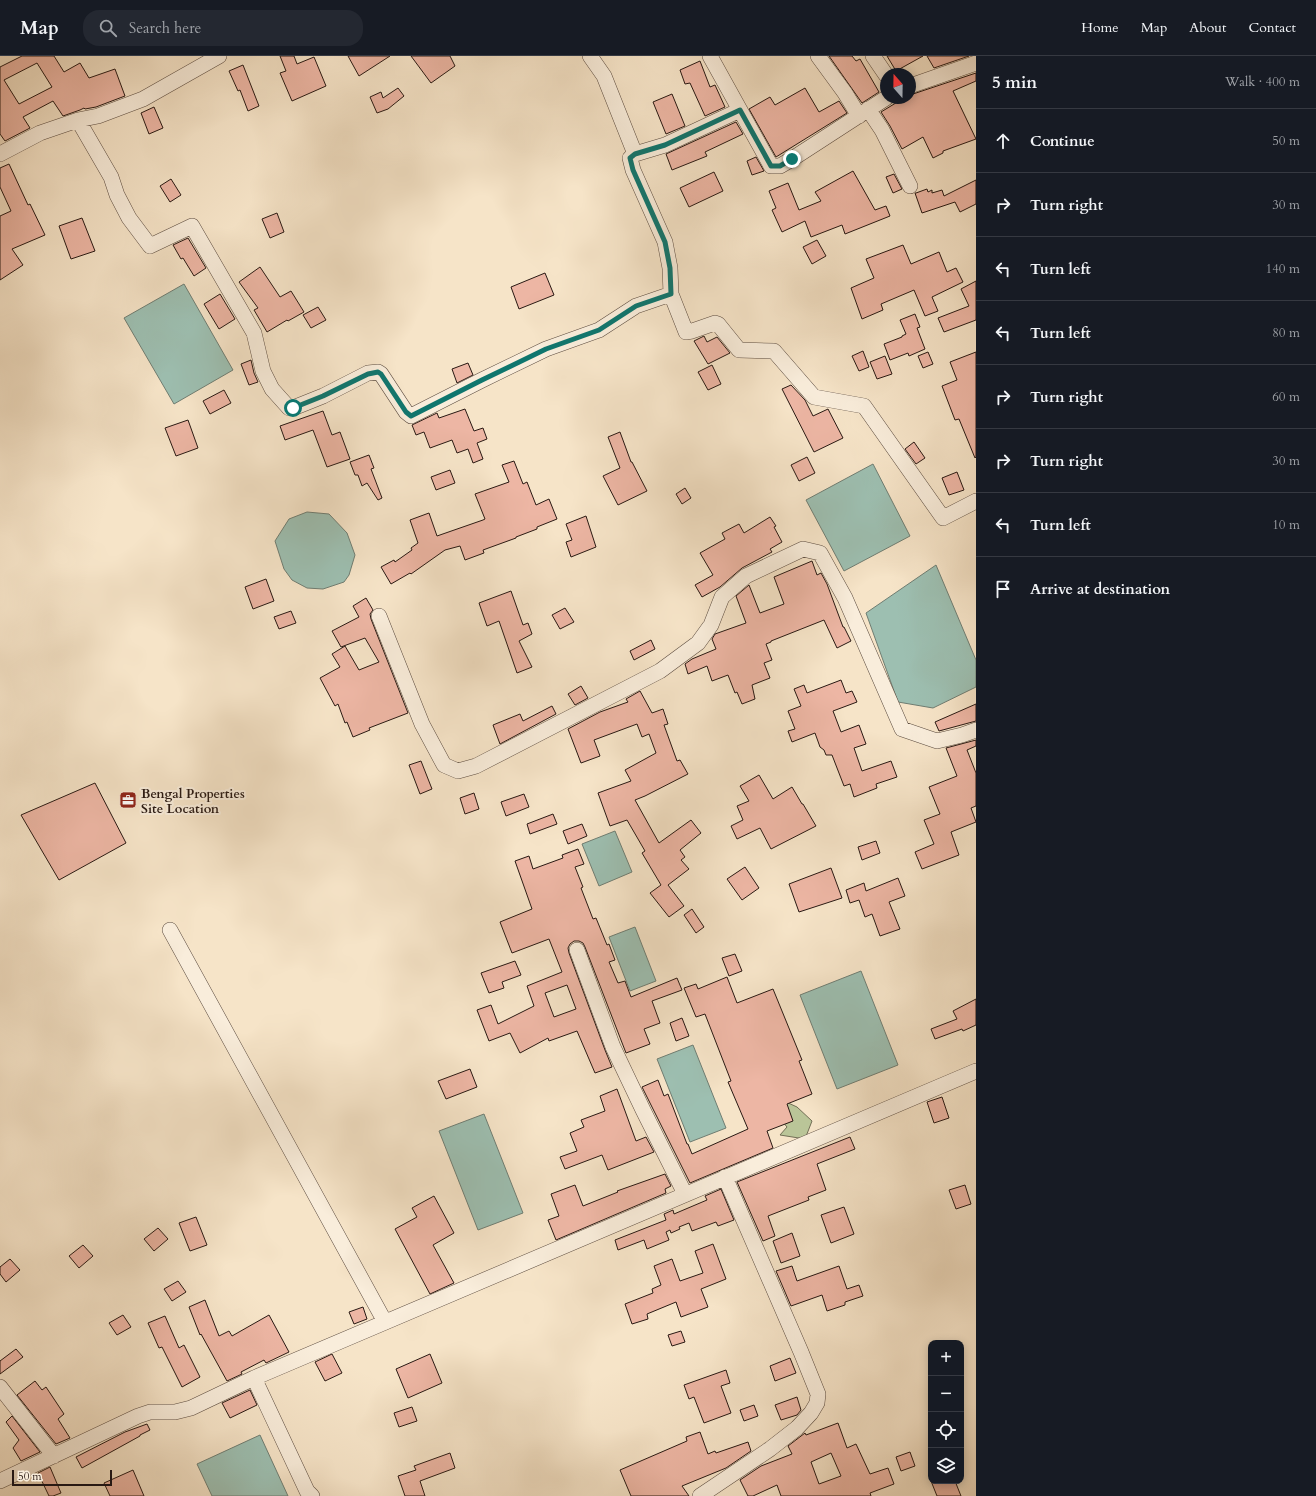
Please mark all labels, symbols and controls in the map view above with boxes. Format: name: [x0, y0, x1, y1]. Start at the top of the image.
search box: [83, 10, 363, 46]
text: Map: [20, 15, 59, 41]
icon: search: [97, 17, 119, 39]
text: Search here: [129, 18, 201, 38]
text: Home: [1081, 18, 1119, 37]
text: Map: [1141, 18, 1167, 37]
text: About: [1189, 18, 1226, 37]
text: Contact: [1248, 18, 1296, 37]
north arrow: [880, 68, 916, 104]
text: 5 min: [992, 71, 1037, 94]
text: Walk · 400 m: [1225, 73, 1300, 91]
icon: ahead: [992, 130, 1014, 152]
text: Continue: [1030, 131, 1095, 151]
text: 50 m: [1272, 132, 1300, 150]
route end: [783, 150, 801, 168]
icon: right: [992, 194, 1014, 216]
text: Turn right: [1030, 195, 1103, 215]
text: 30 m: [1272, 196, 1300, 214]
icon: left: [992, 258, 1014, 280]
text: Turn left: [1030, 259, 1091, 279]
text: 140 m: [1266, 260, 1300, 278]
icon: left: [992, 322, 1014, 344]
text: Turn left: [1030, 323, 1091, 343]
text: 80 m: [1272, 324, 1300, 342]
icon: right: [992, 386, 1014, 408]
text: Turn right: [1030, 387, 1103, 407]
text: 60 m: [1272, 388, 1300, 406]
route start: [284, 399, 302, 417]
icon: right: [992, 450, 1014, 472]
text: Turn right: [1030, 451, 1103, 471]
text: 30 m: [1272, 452, 1300, 470]
icon: left: [992, 514, 1014, 536]
text: Turn left: [1030, 515, 1091, 535]
text: 10 m: [1272, 516, 1300, 534]
icon: arrive: [992, 578, 1014, 600]
text: Arrive at destination: [1030, 579, 1170, 599]
place label: Bengal Properties Site Location: [141, 785, 245, 818]
office icon: Bengal Properties Site Location: [118, 790, 138, 810]
map controls: [928, 1340, 964, 1484]
button: +: [928, 1340, 964, 1376]
button: −: [928, 1376, 964, 1412]
button: locate: [928, 1412, 964, 1448]
button: layers: [928, 1448, 964, 1484]
scale bar: [12, 1468, 112, 1487]
text: 50 m: [18, 1469, 42, 1484]

